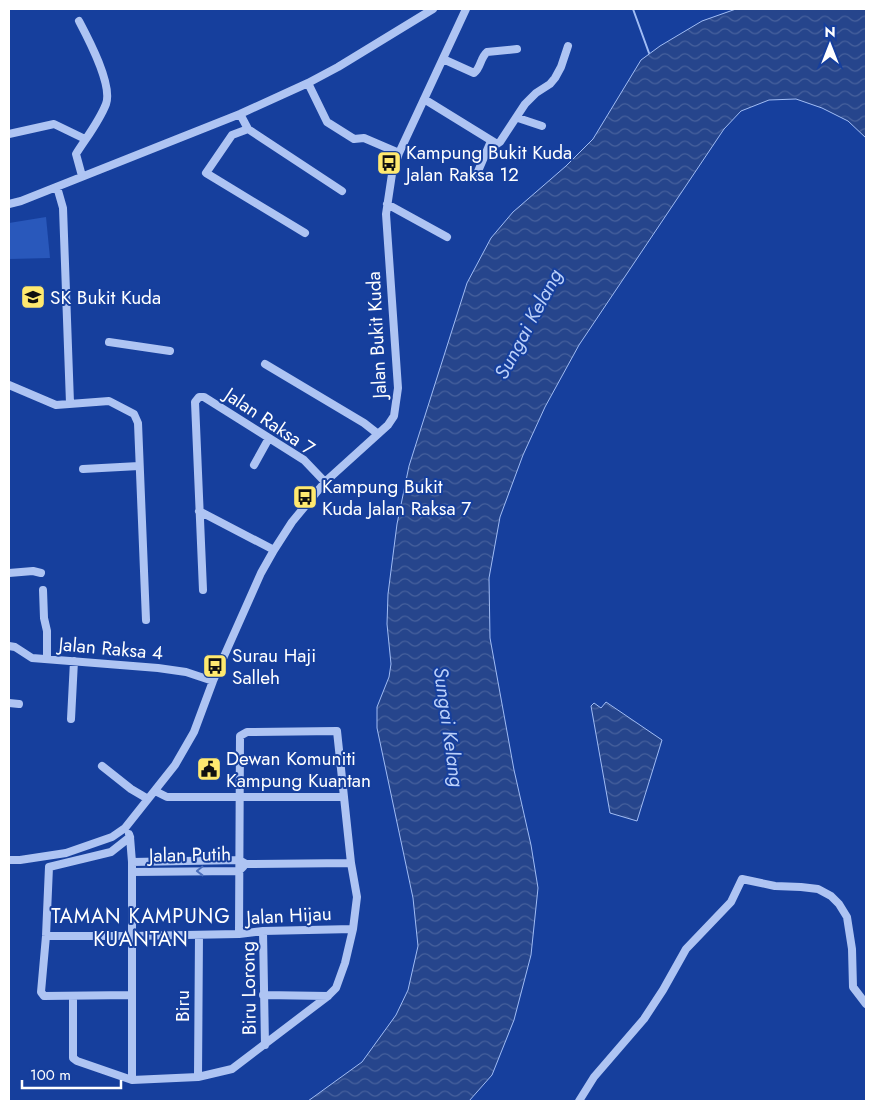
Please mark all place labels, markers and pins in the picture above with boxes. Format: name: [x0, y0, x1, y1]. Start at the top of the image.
place label: Kampung Bukit Kuda Jalan Raksa 12: [403, 139, 572, 188]
bus stop icon: Kampung Bukit Kuda Jalan Raksa 12: [376, 150, 402, 176]
school or university icon: SK Bukit Kuda: [20, 284, 46, 310]
place label: SK Bukit Kuda: [50, 284, 161, 311]
place label: Kampung Bukit Kuda Jalan Raksa 7: [322, 473, 471, 522]
bus stop icon: Kampung Bukit Kuda Jalan Raksa 7: [292, 484, 318, 510]
place label: Surau Haji Salleh: [232, 642, 316, 691]
bus stop icon: Surau Haji Salleh: [202, 653, 228, 679]
place label: Dewan Komuniti Kampung Kuantan: [226, 745, 371, 794]
public building icon: Dewan Komuniti Kampung Kuantan: [196, 756, 222, 782]

